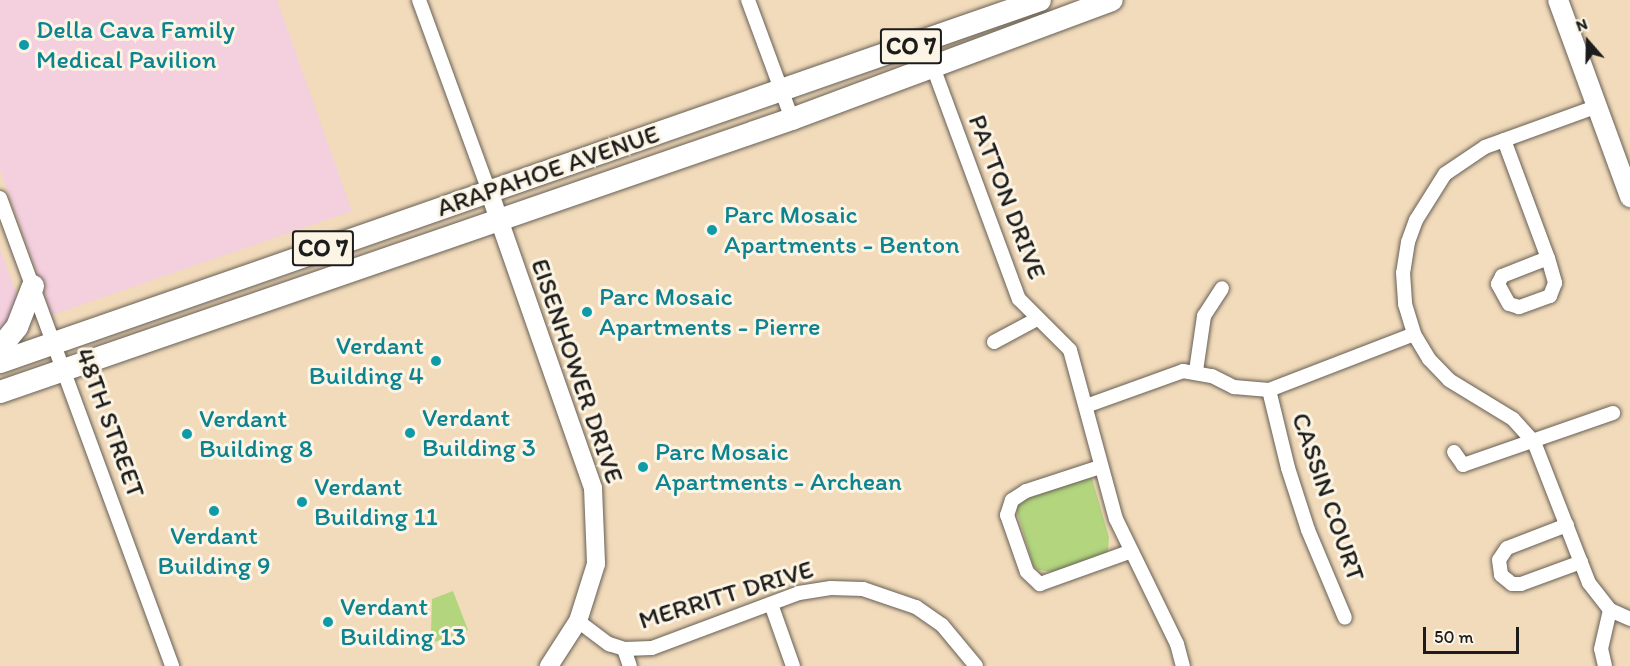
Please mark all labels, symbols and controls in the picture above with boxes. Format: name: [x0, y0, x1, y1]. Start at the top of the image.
north arrow: [1558, 12, 1618, 72]
place label: Della Cava Family Medical Pavilion: [36, 14, 234, 76]
text: N: [1573, 14, 1590, 35]
road number: CO 7: [880, 25, 942, 67]
marker: Della Cava Family Medical Pavilion: [17, 38, 31, 52]
street label: PATTON DRIVE: [961, 110, 1053, 284]
street label: ARAPAHOE AVENUE: [433, 118, 663, 224]
place label: Parc Mosaic Apartments - Benton: [724, 199, 961, 260]
marker: Parc Mosaic Apartments - Benton: [705, 223, 719, 237]
road number: CO 7: [292, 227, 354, 269]
street label: EISENHOWER DRIVE: [524, 254, 630, 488]
place label: Parc Mosaic Apartments - Pierre: [599, 281, 821, 342]
marker: Parc Mosaic Apartments - Pierre: [580, 305, 594, 319]
place label: Verdant Building 4: [309, 330, 424, 392]
street label: 48TH STREET: [68, 344, 152, 502]
marker: Verdant Building 4: [429, 354, 443, 368]
place label: Verdant Building 3: [422, 402, 536, 464]
place label: Verdant Building 8: [199, 403, 313, 464]
street label: CASSIN COURT: [1285, 409, 1371, 585]
marker: Verdant Building 3: [403, 426, 417, 440]
marker: Verdant Building 8: [180, 427, 194, 441]
place label: Parc Mosaic Apartments - Archean: [655, 436, 903, 497]
marker: Parc Mosaic Apartments - Archean: [636, 460, 650, 474]
place label: Verdant Building 11: [314, 471, 438, 532]
marker: Verdant Building 11: [295, 495, 309, 509]
marker: Verdant Building 9: [207, 504, 221, 518]
place label: Verdant Building 9: [157, 520, 271, 582]
street label: MERRITT DRIVE: [635, 554, 817, 636]
place label: Verdant Building 13: [340, 591, 466, 652]
marker: Verdant Building 13: [321, 615, 335, 629]
scale bar: [1426, 615, 1522, 653]
text: 50 m: [1434, 626, 1474, 648]

